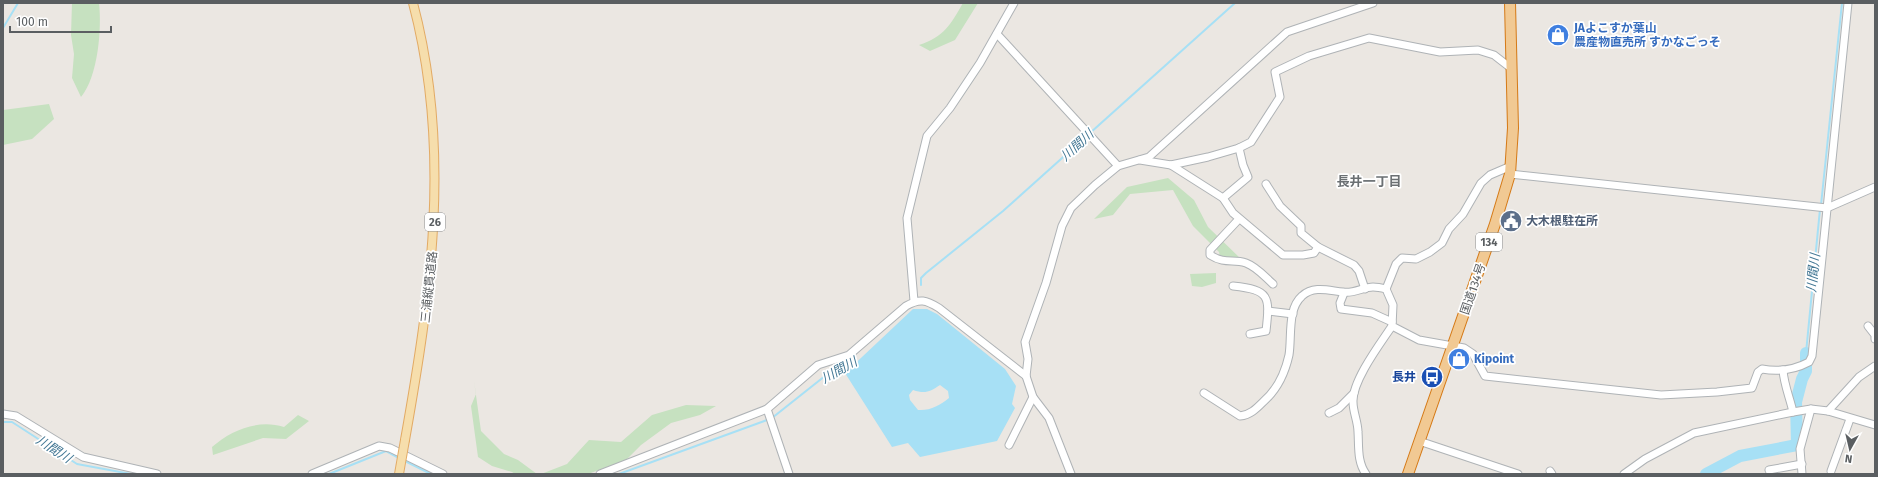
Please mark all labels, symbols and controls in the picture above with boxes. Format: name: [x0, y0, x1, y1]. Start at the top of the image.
scale bar: [10, 8, 111, 34]
text: 100 m: [16, 15, 48, 29]
place label: JAよこすか葉山 農産物直売所 すかなごっそ: [1573, 21, 1721, 49]
shop icon: JAよこすか葉山 農産物直売所 すかなごっそ: [1545, 22, 1571, 48]
water label: 川間川: [1057, 125, 1098, 164]
district label: 長井一丁目: [1336, 174, 1402, 189]
public building icon: 大木根駐在所: [1498, 208, 1524, 234]
road number: 26: [425, 213, 445, 231]
place label: 大木根駐在所: [1526, 214, 1598, 228]
road number: 134: [1476, 233, 1502, 251]
street label: 三浦縦貫道路: [418, 250, 440, 324]
water label: 川間川: [1804, 251, 1823, 293]
street label: 国道134号: [1458, 261, 1488, 317]
shop icon: Kipoint: [1446, 346, 1472, 372]
place label: Kipoint: [1474, 352, 1514, 366]
water label: 川間川: [818, 353, 861, 386]
bus stop icon: 長井: [1419, 364, 1445, 390]
place label: 長井: [1392, 370, 1416, 384]
north arrow: [1830, 429, 1870, 469]
water label: 川間川: [34, 432, 76, 467]
text: N: [1844, 451, 1853, 465]

